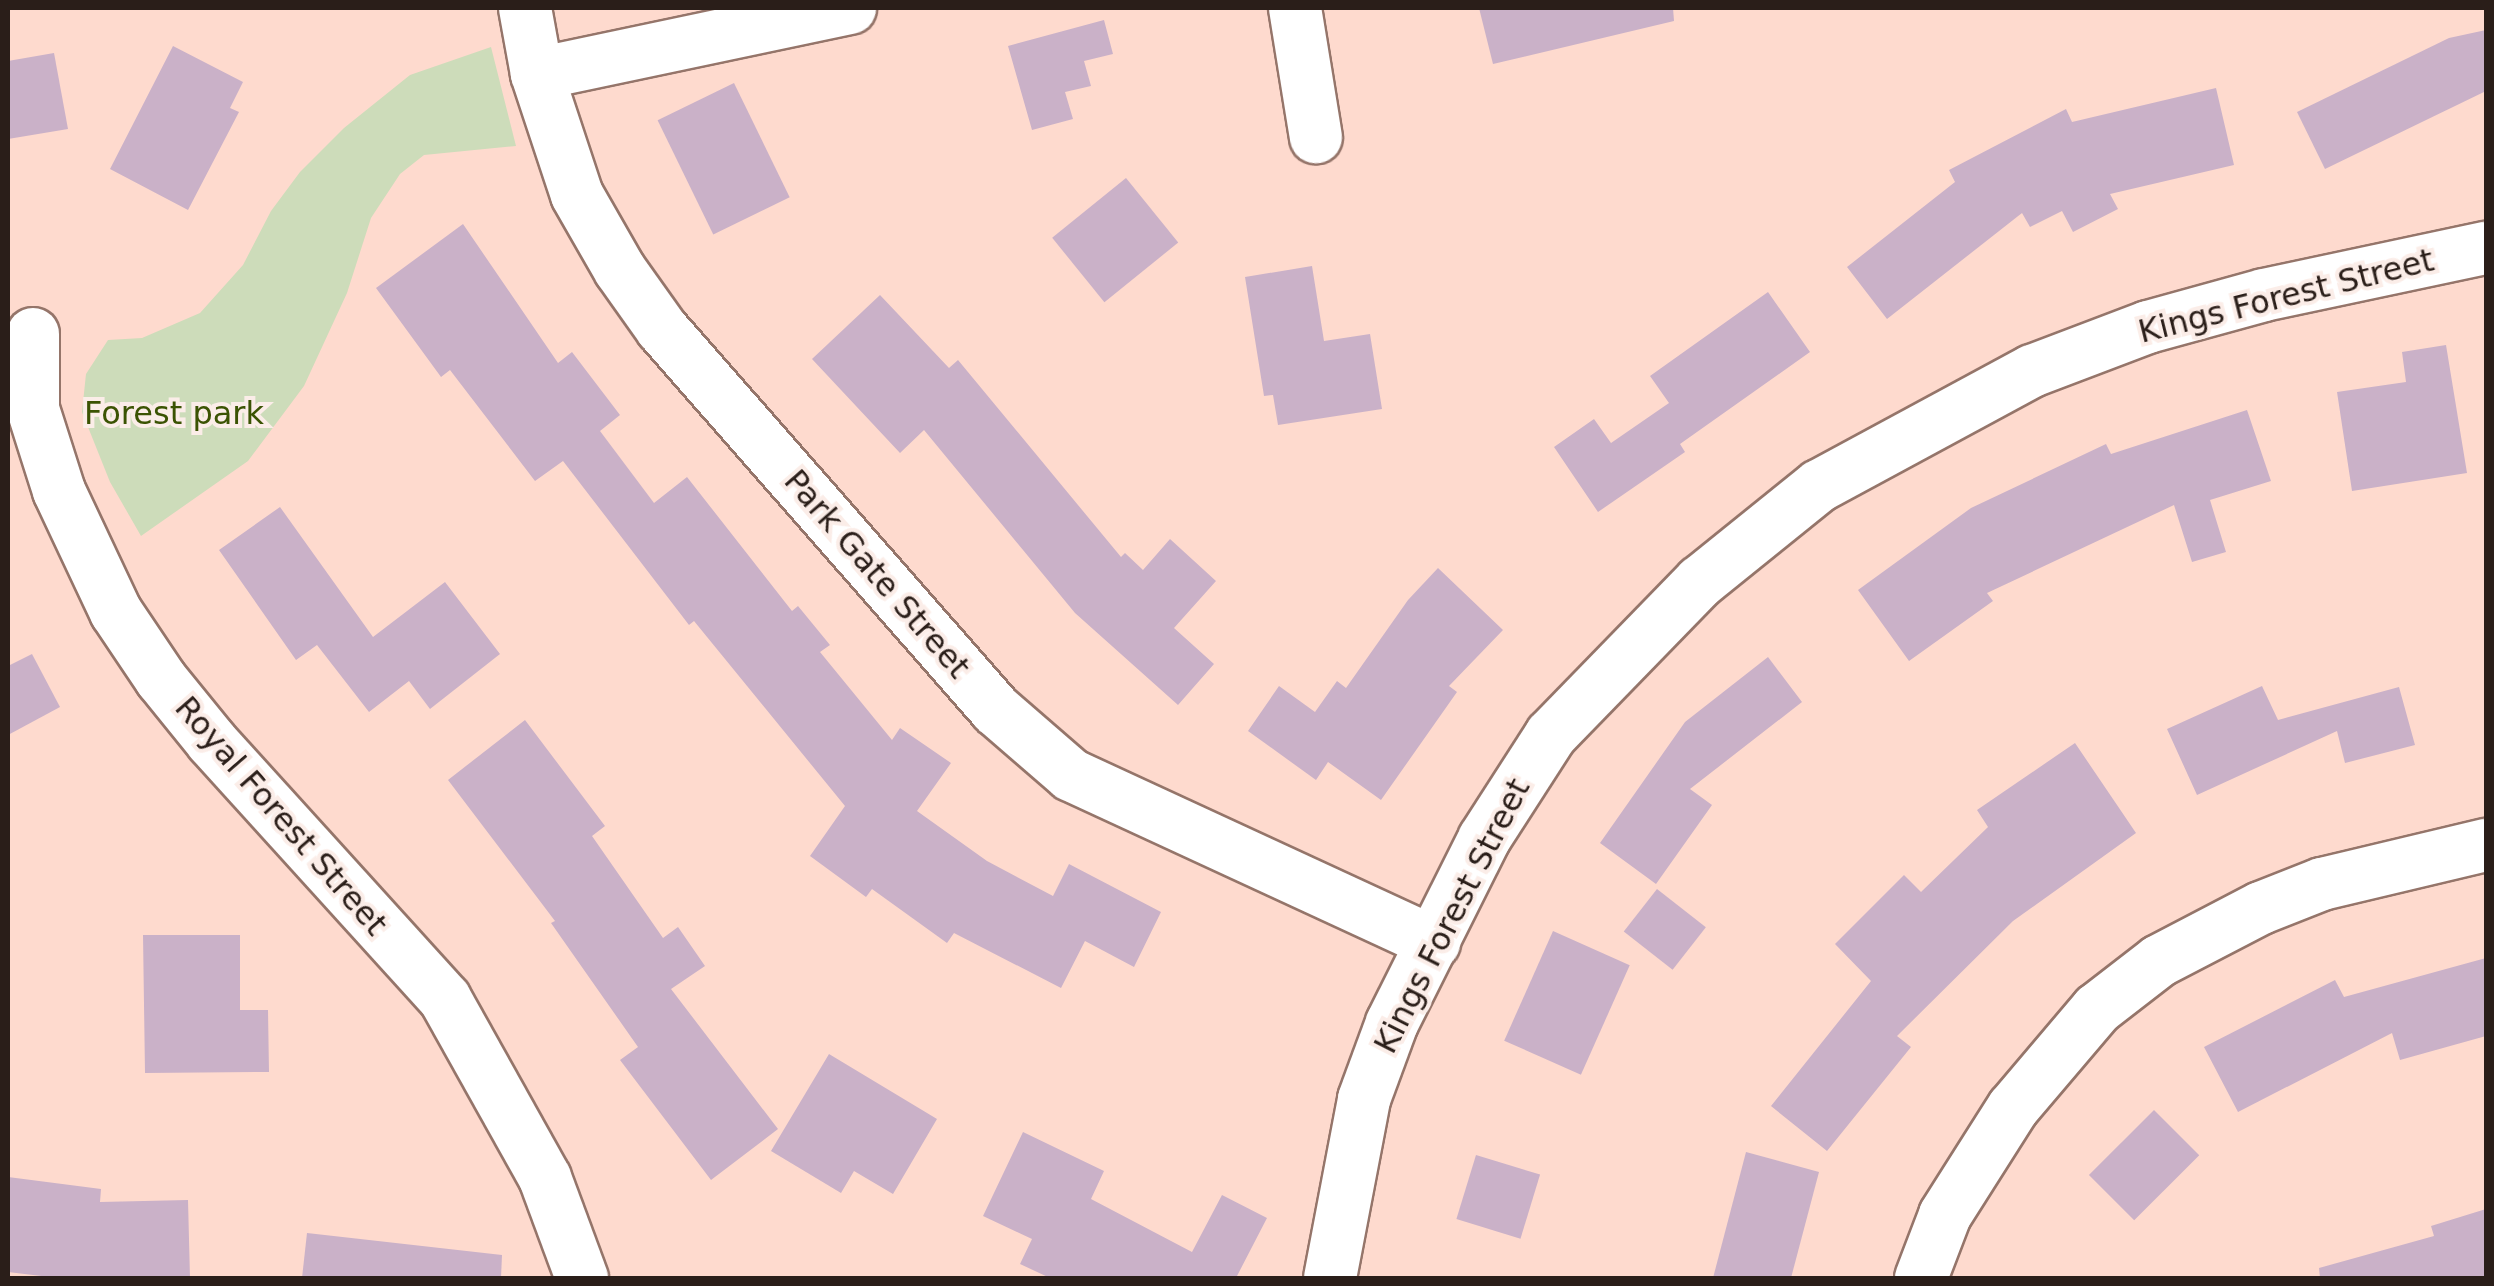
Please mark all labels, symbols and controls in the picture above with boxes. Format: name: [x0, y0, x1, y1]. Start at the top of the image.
street label: Kings Forest Street: [2134, 241, 2438, 351]
park label: Forest park: [84, 394, 264, 432]
street label: Park Gate Street: [776, 462, 978, 686]
street label: Royal Forest Street: [167, 689, 395, 943]
street label: Kings Forest Street: [1366, 772, 1538, 1060]

